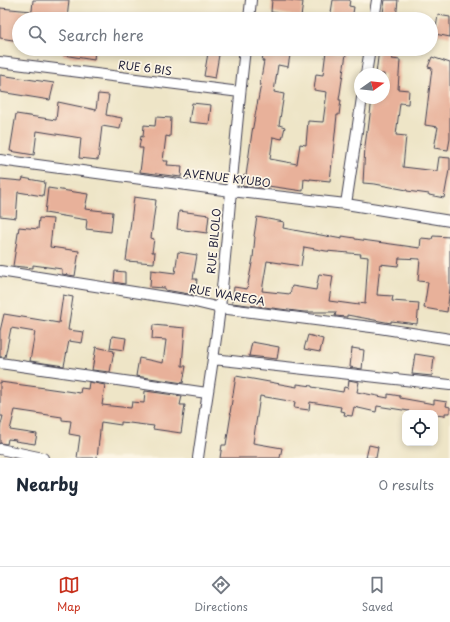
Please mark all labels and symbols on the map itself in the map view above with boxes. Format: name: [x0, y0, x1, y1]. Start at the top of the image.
street label: RUE 6 BIS: [117, 56, 173, 79]
north arrow: [354, 68, 390, 104]
street label: AVENUE KYUBO: [183, 164, 272, 191]
street label: RUE BILOLO: [202, 207, 225, 275]
street label: RUE WAREGA: [188, 279, 266, 310]

